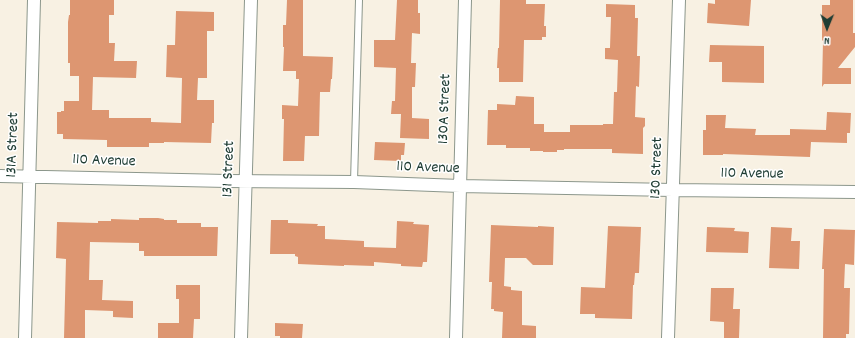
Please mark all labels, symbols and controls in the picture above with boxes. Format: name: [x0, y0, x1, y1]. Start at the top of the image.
north arrow: [807, 8, 847, 48]
text: N: [824, 32, 830, 48]
street label: 130A Street: [435, 73, 457, 145]
street label: 131A Street: [3, 112, 25, 178]
street label: 130 Street: [647, 137, 669, 199]
street label: 131 Street: [219, 140, 241, 198]
street label: 110 Avenue: [72, 151, 136, 173]
street label: 110 Avenue: [396, 158, 460, 180]
street label: 110 Avenue: [720, 165, 784, 185]

